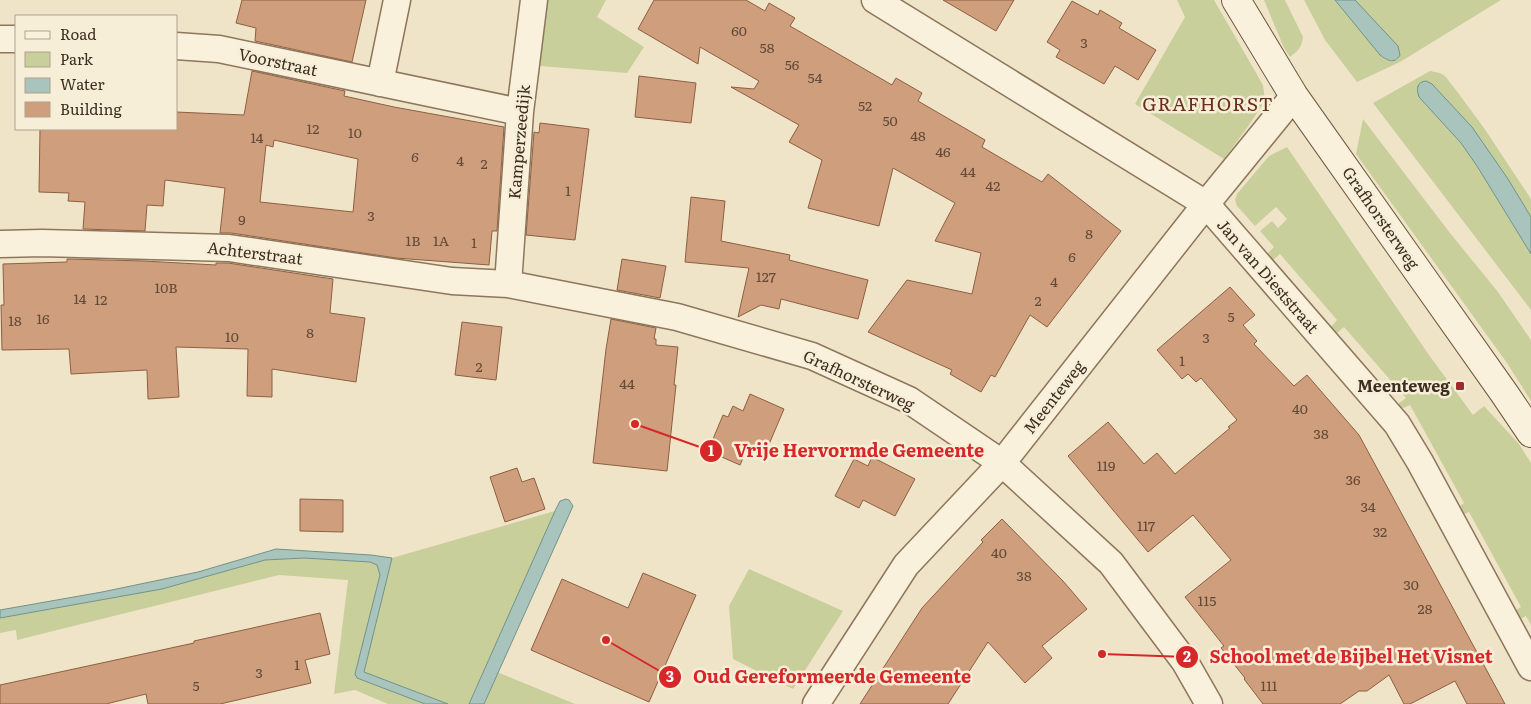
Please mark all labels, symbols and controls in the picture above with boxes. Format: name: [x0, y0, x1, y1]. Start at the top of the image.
legend: [15, 15, 178, 130]
house number: 60: [731, 20, 747, 40]
text: Road: [60, 22, 96, 45]
house number: 3: [1080, 32, 1088, 52]
house number: 58: [760, 37, 775, 57]
street label: Voorstraat: [236, 41, 321, 81]
text: Park: [60, 47, 94, 70]
house number: 56: [785, 54, 800, 74]
house number: 54: [808, 67, 823, 87]
text: Water: [60, 72, 105, 95]
street label: Kamperzeedijk: [501, 83, 535, 200]
district label: GRAFHORST: [1142, 89, 1274, 117]
house number: 52: [858, 95, 872, 115]
text: Building: [60, 97, 122, 120]
house number: 50: [882, 110, 898, 130]
house number: 12: [307, 118, 319, 138]
house number: 10: [348, 122, 362, 142]
house number: 48: [910, 125, 926, 145]
house number: 14: [251, 127, 264, 147]
house number: 46: [935, 141, 951, 161]
house number: 6: [411, 146, 419, 166]
house number: 4: [456, 150, 464, 170]
house number: 2: [480, 153, 488, 173]
house number: 44: [960, 161, 976, 181]
street label: Grafhorsterweg: [1337, 161, 1426, 274]
house number: 42: [986, 175, 1000, 195]
house number: 1: [565, 180, 571, 200]
house number: 3: [367, 205, 375, 225]
house number: 9: [238, 209, 246, 229]
street label: Jan van Dieststraat: [1212, 213, 1326, 338]
house number: 8: [1085, 223, 1093, 243]
house number: 1B: [406, 230, 420, 250]
house number: 1A: [433, 230, 450, 250]
house number: 1: [471, 232, 477, 252]
street label: Achterstraat: [206, 234, 305, 270]
house number: 6: [1068, 246, 1076, 266]
house number: 127: [756, 266, 776, 286]
house number: 4: [1050, 271, 1058, 291]
house number: 10B: [154, 277, 178, 297]
house number: 14: [74, 288, 87, 308]
house number: 12: [95, 289, 107, 309]
house number: 2: [1034, 290, 1042, 310]
house number: 5: [1227, 306, 1235, 326]
house number: 16: [36, 308, 50, 328]
house number: 18: [8, 310, 22, 330]
house number: 8: [306, 322, 314, 342]
house number: 10: [225, 326, 239, 346]
house number: 3: [1202, 327, 1210, 347]
street label: Grafhorsterweg: [800, 343, 919, 416]
house number: 1: [1179, 350, 1185, 370]
street label: Meenteweg: [1017, 354, 1090, 438]
house number: 2: [475, 356, 483, 376]
house number: 44: [619, 373, 635, 393]
place label: Meenteweg: [1357, 373, 1450, 397]
marker: Meenteweg: [1454, 380, 1466, 392]
house number: 40: [1292, 398, 1308, 418]
house number: 38: [1313, 423, 1329, 443]
callout: Vrije Hervormde Gemeente: [699, 434, 994, 467]
text: Vrije Hervormde Gemeente: [734, 436, 984, 463]
text: 1: [708, 438, 714, 461]
house number: 119: [1097, 455, 1115, 475]
house number: 36: [1345, 469, 1361, 489]
house number: 34: [1360, 496, 1376, 516]
house number: 117: [1137, 515, 1155, 535]
house number: 32: [1373, 521, 1387, 541]
house number: 40: [991, 542, 1007, 562]
house number: 38: [1016, 565, 1032, 585]
house number: 30: [1403, 574, 1419, 594]
house number: 115: [1198, 590, 1216, 610]
house number: 28: [1418, 598, 1433, 618]
callout: School met de Bijbel Het Visnet: [1174, 640, 1502, 673]
text: School met de Bijbel Het Visnet: [1209, 642, 1493, 669]
text: 2: [1183, 644, 1191, 667]
house number: 1: [294, 654, 300, 674]
callout: Oud Gereformeerde Gemeente: [658, 660, 981, 693]
house number: 3: [255, 662, 263, 682]
text: Oud Gereformeerde Gemeente: [693, 662, 971, 689]
text: 3: [666, 664, 674, 687]
house number: 5: [192, 675, 200, 695]
house number: 111: [1260, 675, 1278, 695]

